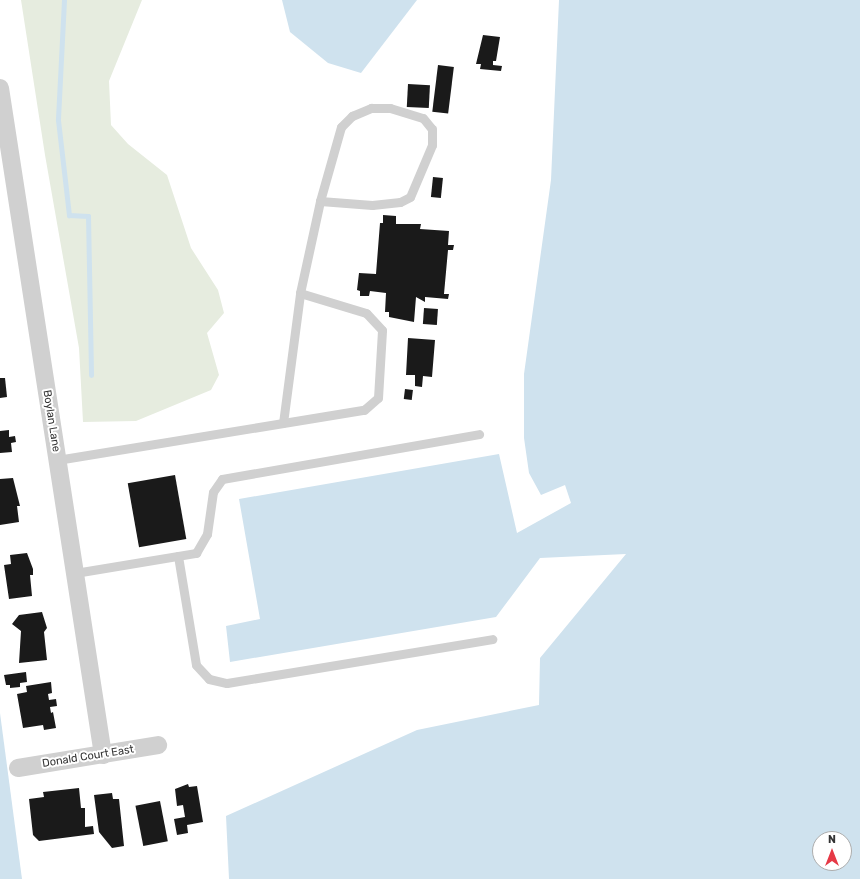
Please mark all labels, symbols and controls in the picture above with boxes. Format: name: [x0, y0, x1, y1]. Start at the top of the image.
street label: Boylan Lane: [40, 389, 62, 453]
street label: Donald Court East: [41, 743, 135, 771]
north arrow: [812, 831, 852, 871]
text: N: [828, 833, 836, 846]

